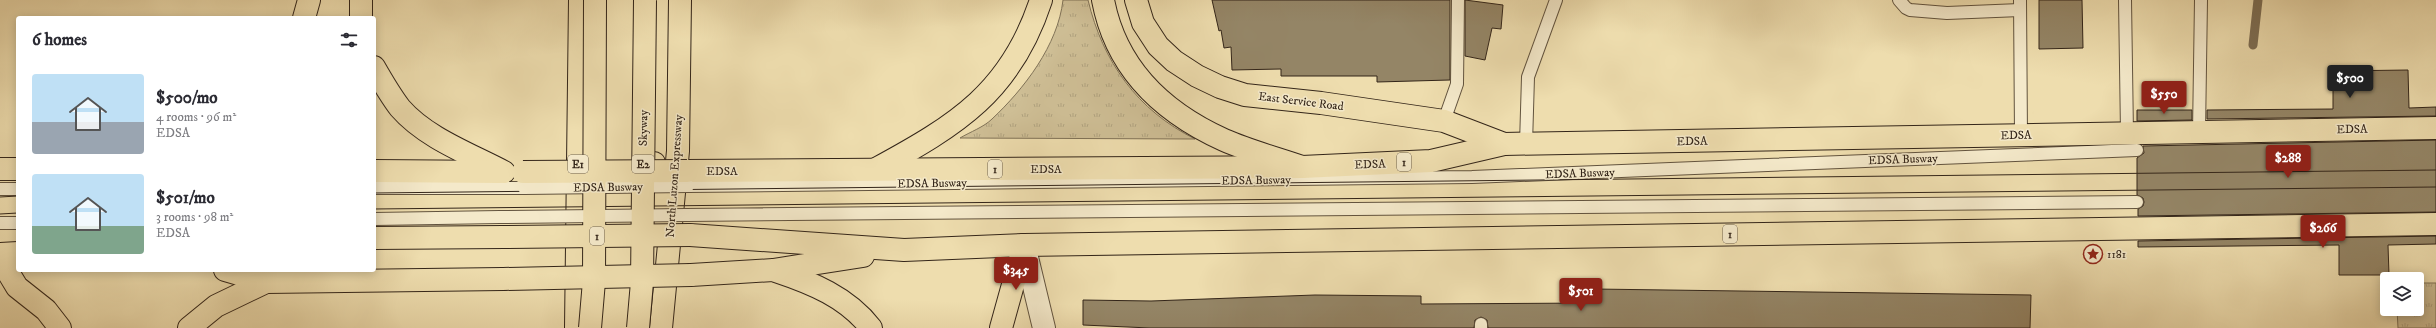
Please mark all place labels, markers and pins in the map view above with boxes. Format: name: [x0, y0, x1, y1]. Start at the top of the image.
pin: $500: [2326, 65, 2374, 99]
pin: $550: [2140, 81, 2188, 115]
pin: $288: [2264, 145, 2312, 179]
pin: $266: [2299, 215, 2347, 249]
place icon: 1181: [2082, 243, 2104, 265]
place label: 1181: [2107, 247, 2126, 262]
pin: $345: [992, 257, 1040, 291]
pin: $501: [1557, 278, 1605, 312]

